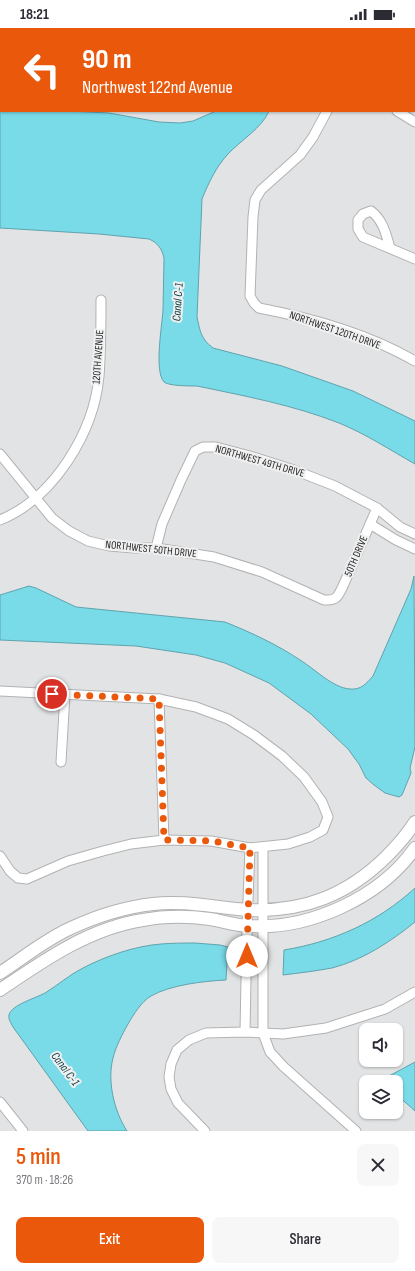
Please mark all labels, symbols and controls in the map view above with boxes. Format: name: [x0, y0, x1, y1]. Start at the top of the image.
text: 18:21: [20, 5, 49, 24]
text: 90 m: [82, 43, 132, 76]
icon: left: [16, 44, 68, 96]
text: Northwest 122nd Avenue: [82, 77, 233, 98]
water label: Canal C-1: [169, 282, 187, 322]
street label: NORTHWEST 120TH DRIVE: [288, 308, 382, 352]
street label: 120TH AVENUE: [90, 329, 106, 385]
street label: NORTHWEST 49TH DRIVE: [214, 442, 306, 480]
street label: 50TH DRIVE: [342, 534, 370, 578]
street label: NORTHWEST 50TH DRIVE: [105, 538, 197, 560]
pin: [35, 677, 69, 711]
icon: arrive: [41, 683, 63, 705]
position arrow: [226, 935, 268, 977]
map controls: [359, 1023, 403, 1119]
button: sound: [359, 1023, 403, 1067]
water label: Canal C-1: [47, 1049, 83, 1089]
button: layers: [359, 1075, 403, 1119]
text: 5 min: [16, 1142, 61, 1171]
button: close: [357, 1144, 399, 1186]
text: 370 m · 18:26: [16, 1172, 73, 1188]
button: Exit: [16, 1217, 204, 1263]
button: Share: [212, 1217, 399, 1263]

